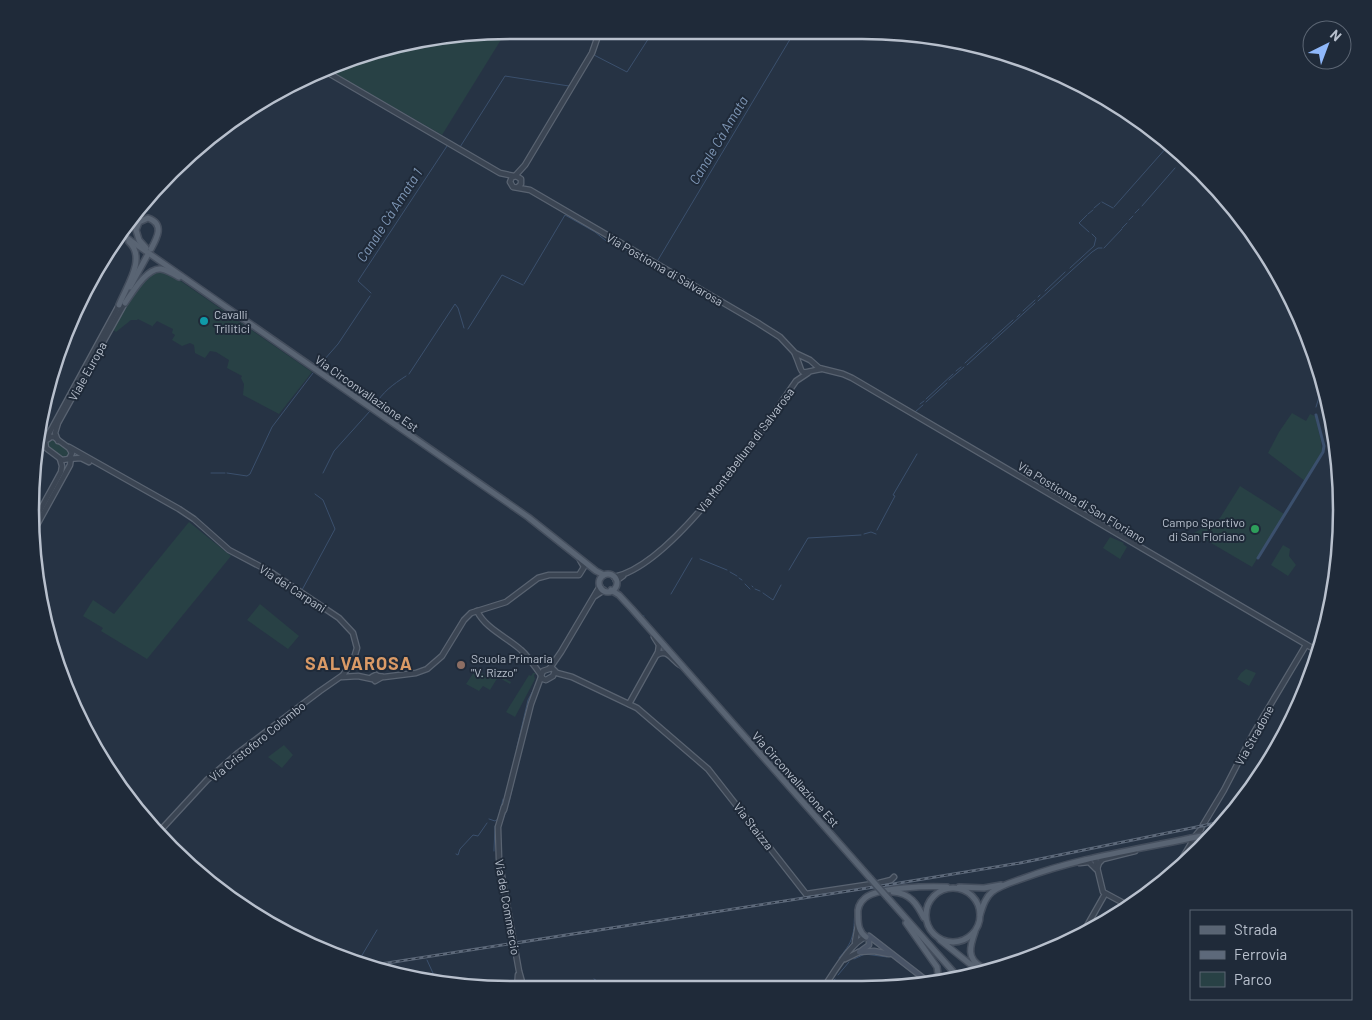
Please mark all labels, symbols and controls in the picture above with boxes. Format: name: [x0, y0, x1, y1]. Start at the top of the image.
north arrow: [1302, 20, 1352, 70]
text: N: [1327, 26, 1345, 44]
water label: Canale Cà Amata: [685, 93, 751, 187]
water label: Canale Cà Amata 1: [353, 165, 426, 265]
street label: Via Postioma di Salvarosa: [604, 230, 726, 308]
place label: Cavalli Trilitici: [214, 307, 250, 335]
marker: Cavalli Trilitici: [198, 315, 210, 327]
street label: Viale Europa: [65, 339, 109, 403]
street label: Via Circonvallazione Est: [312, 352, 422, 434]
street label: Via Montebelluna di Salvarosa: [693, 385, 797, 515]
street label: Via Postioma di San Floriano: [1015, 458, 1149, 546]
place label: Campo Sportivo di San Floriano: [1162, 515, 1245, 543]
marker: Campo Sportivo di San Floriano: [1249, 523, 1261, 535]
street label: Via dei Carpani: [257, 561, 329, 615]
place label: Scuola Primaria "V. Rizzo": [471, 651, 553, 679]
district label: SALVAROSA: [305, 652, 413, 674]
marker: Scuola Primaria "V. Rizzo": [455, 659, 467, 671]
street label: Via Cristoforo Colombo: [206, 698, 308, 784]
street label: Via Stradone: [1232, 703, 1276, 767]
street label: Via Circonvallazione Est: [750, 729, 842, 829]
street label: Via Staizza: [731, 800, 777, 852]
street label: Via del Commercio: [493, 858, 523, 956]
legend: [1190, 910, 1352, 1000]
text: Strada: [1234, 920, 1277, 938]
text: Ferrovia: [1234, 945, 1287, 963]
text: Parco: [1234, 970, 1272, 988]

